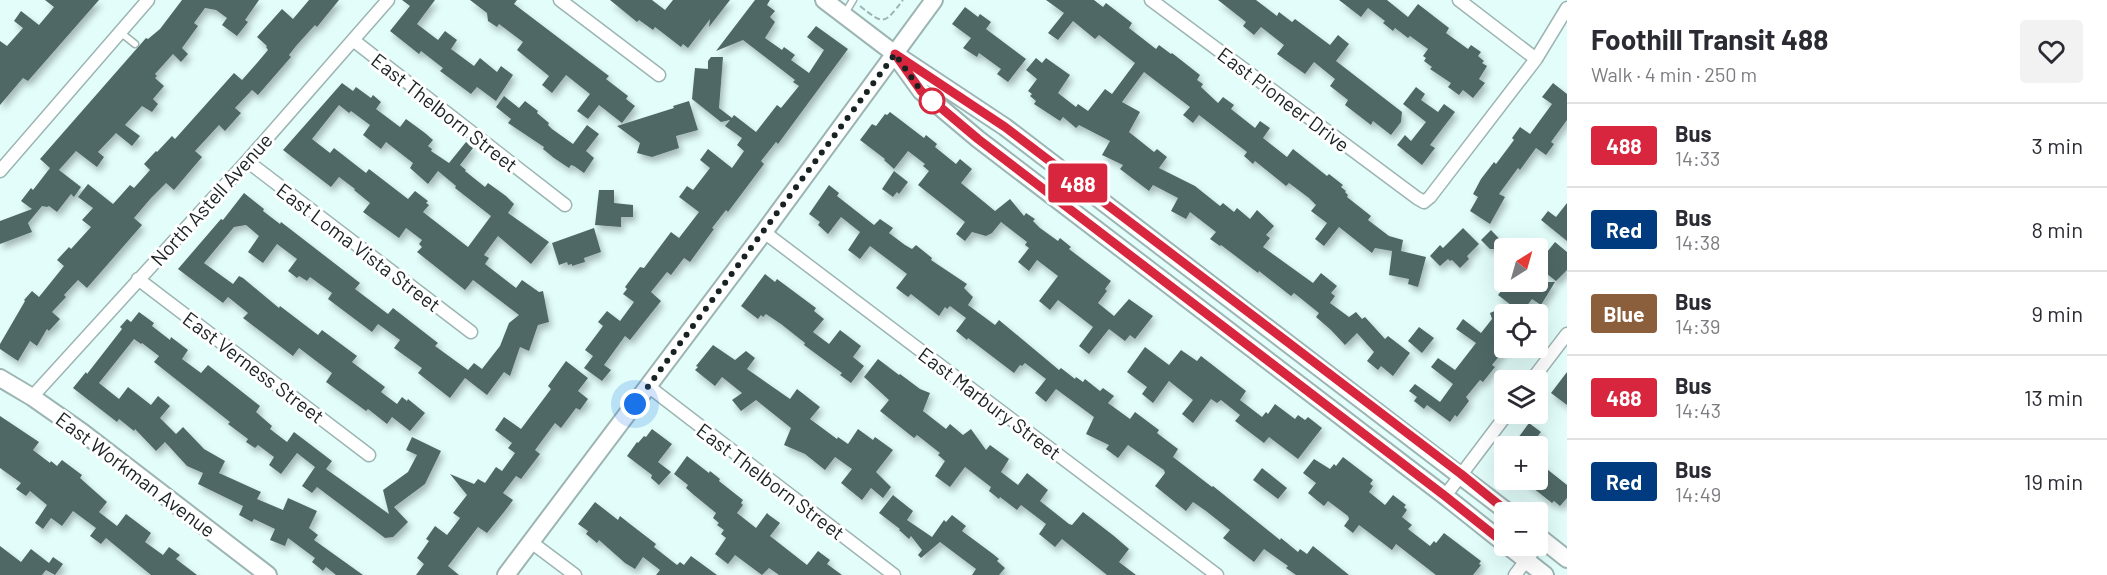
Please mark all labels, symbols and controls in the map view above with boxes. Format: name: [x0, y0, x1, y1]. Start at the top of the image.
button: heart: [2020, 20, 2083, 83]
text: Foothill Transit 488: [1591, 22, 1828, 56]
street label: East Pioneer Drive: [1213, 42, 1355, 156]
street label: East Thelborn Street: [367, 47, 523, 177]
text: Walk · 4 min · 250 m: [1591, 62, 1757, 86]
unlabelled marker: [919, 88, 945, 114]
text: Bus: [1675, 120, 1712, 146]
street label: North Astell Avenue: [145, 128, 277, 270]
text: 3 min: [2032, 132, 2083, 158]
text: 488: [1606, 133, 1642, 158]
text: 14:33: [1675, 146, 1720, 170]
line badge: 488: [1044, 164, 1112, 202]
text: 488: [1060, 171, 1096, 196]
street label: East Loma Vista Street: [272, 178, 446, 316]
text: Bus: [1675, 204, 1712, 230]
text: 8 min: [2031, 216, 2083, 242]
text: Red: [1606, 217, 1642, 242]
text: 14:38: [1675, 230, 1721, 254]
north arrow: [1494, 238, 1548, 292]
map controls: [1494, 238, 1548, 556]
text: Bus: [1675, 288, 1712, 314]
text: 9 min: [2031, 300, 2083, 326]
text: Blue: [1603, 301, 1645, 326]
button: locate: [1494, 304, 1548, 358]
street label: East Verness Street: [179, 306, 329, 428]
text: 14:39: [1675, 314, 1721, 338]
street label: East Marbury Street: [914, 342, 1066, 464]
button: layers: [1494, 370, 1548, 424]
text: Bus: [1675, 372, 1712, 398]
text: 13 min: [2024, 384, 2083, 410]
text: 488: [1606, 385, 1642, 410]
your location: [620, 389, 650, 419]
text: 14:43: [1675, 398, 1721, 422]
street label: East Workman Avenue: [52, 406, 220, 542]
street label: East Thelborn Street: [692, 418, 850, 544]
button: +: [1494, 436, 1548, 490]
text: Bus: [1675, 456, 1712, 482]
text: 19 min: [2024, 468, 2083, 494]
text: Red: [1606, 469, 1642, 494]
text: 14:49: [1675, 482, 1721, 506]
button: −: [1494, 502, 1548, 556]

